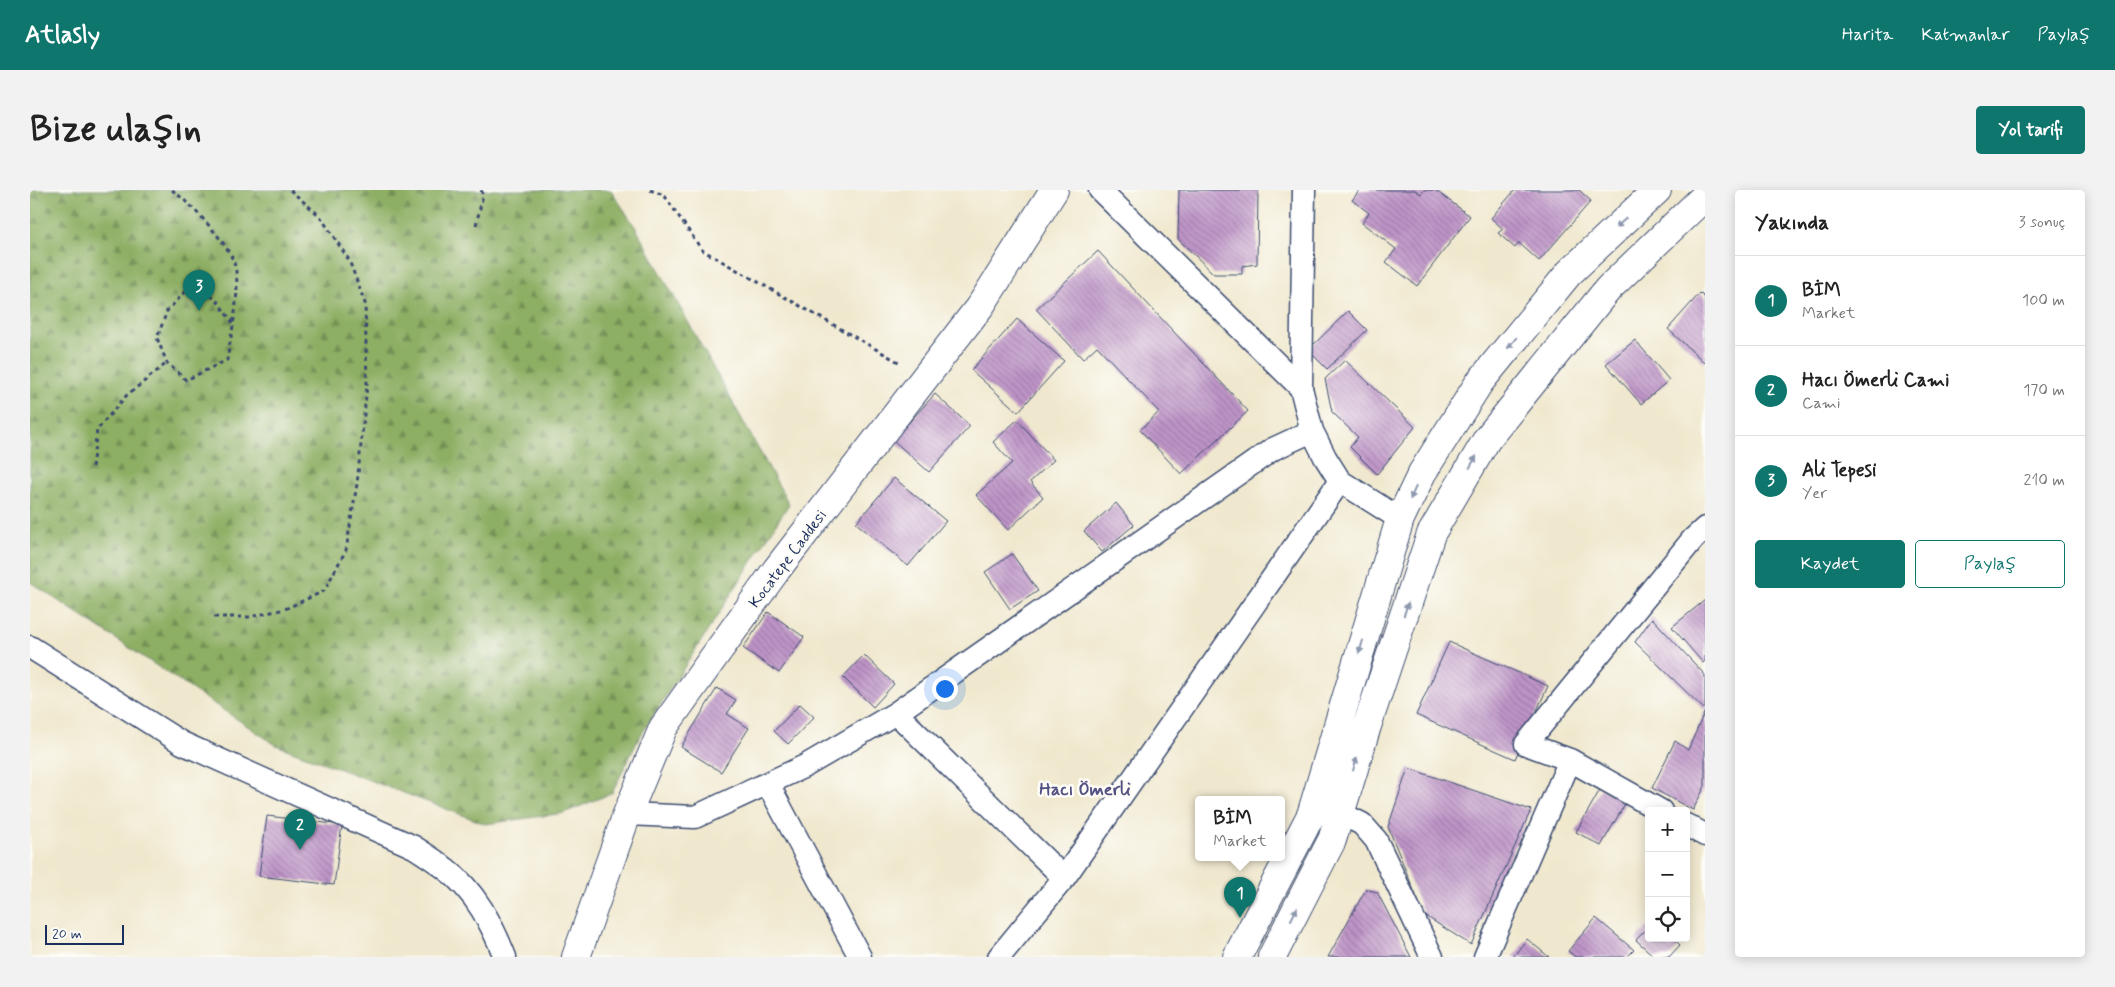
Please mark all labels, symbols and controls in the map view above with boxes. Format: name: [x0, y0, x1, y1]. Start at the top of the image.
text: Atlasly: [25, 20, 100, 51]
text: Harita: [1842, 23, 1893, 47]
text: Katmanlar: [1921, 23, 2010, 47]
text: Paylaş: [2038, 23, 2090, 47]
button: Yol tarifi: [1976, 106, 2085, 154]
text: Bize ulaşın: [30, 107, 201, 153]
text: Yakında: [1755, 209, 1829, 237]
text: 3 sonuç: [2018, 212, 2065, 233]
one-way arrow: [1616, 217, 1628, 229]
pin: 3: [183, 270, 215, 311]
text: BİM: [1802, 278, 1841, 303]
text: 1: [1767, 290, 1775, 311]
text: 100 m: [2022, 290, 2065, 311]
text: Market: [1802, 303, 1855, 324]
one-way arrow: [1506, 336, 1517, 349]
text: Hacı Ömerli Cami: [1802, 368, 1949, 393]
text: 2: [1767, 380, 1775, 401]
text: 170 m: [2023, 380, 2065, 401]
text: Cami: [1802, 393, 1841, 414]
one-way arrow: [1468, 456, 1477, 469]
text: Ali Tepesi: [1802, 458, 1876, 483]
text: 3: [1767, 470, 1775, 491]
text: 210 m: [2024, 470, 2065, 491]
text: Yer: [1802, 483, 1827, 504]
one-way arrow: [1408, 486, 1416, 500]
street label: Kocatepe Caddesi: [744, 505, 832, 612]
button: Kaydet: [1755, 540, 1905, 588]
button: Paylaş: [1915, 540, 2065, 588]
one-way arrow: [1402, 602, 1410, 617]
one-way arrow: [1357, 639, 1365, 654]
your location: [932, 676, 958, 702]
one-way arrow: [1352, 756, 1360, 771]
district label: Hacı Ömerli: [1039, 778, 1131, 802]
popup: [1195, 796, 1285, 861]
text: BİM: [1213, 806, 1252, 831]
map controls: [1645, 807, 1690, 942]
button: +: [1645, 807, 1690, 852]
pin: 2: [284, 809, 316, 850]
text: Market: [1213, 831, 1267, 852]
button: −: [1645, 852, 1690, 897]
pin: 1: [1224, 877, 1256, 918]
button: locate: [1645, 897, 1690, 942]
one-way arrow: [1290, 906, 1298, 921]
scale bar: [45, 922, 124, 945]
text: 20 m: [52, 925, 82, 943]

